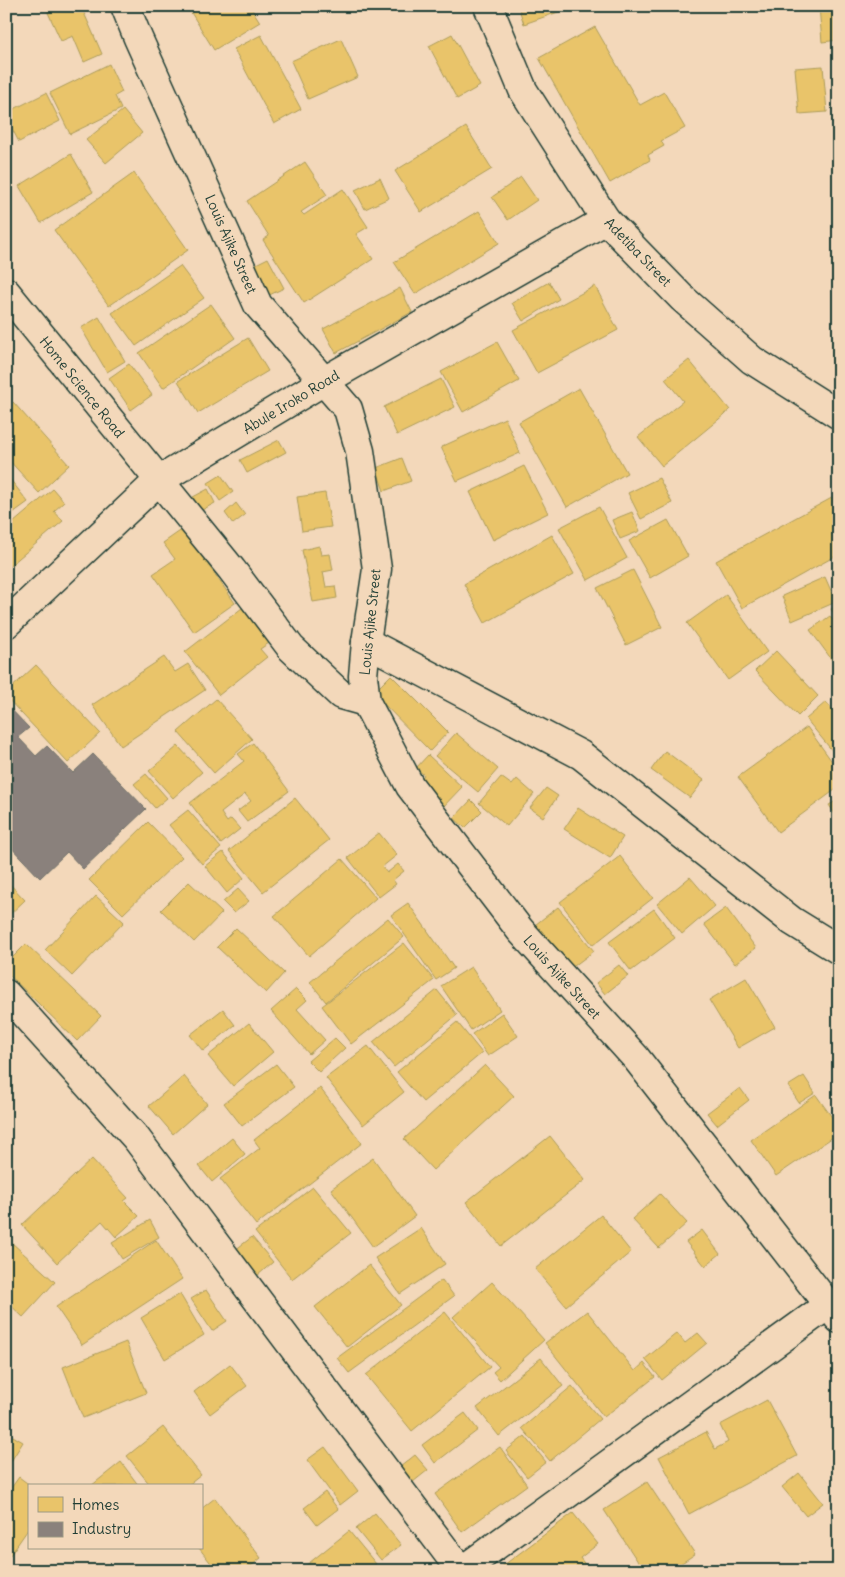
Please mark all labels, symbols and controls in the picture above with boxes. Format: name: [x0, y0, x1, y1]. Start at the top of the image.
street label: Louis Ajike Street: [201, 192, 261, 297]
street label: Adetiba Street: [601, 214, 676, 290]
street label: Home Science Road: [36, 333, 128, 441]
street label: Abule Iroko Road: [239, 366, 343, 438]
street label: Louis Ajike Street: [355, 568, 385, 676]
street label: Louis Ajike Street: [520, 931, 605, 1023]
legend: [28, 1484, 202, 1550]
text: Homes: [72, 1495, 119, 1514]
text: Industry: [72, 1519, 131, 1538]

